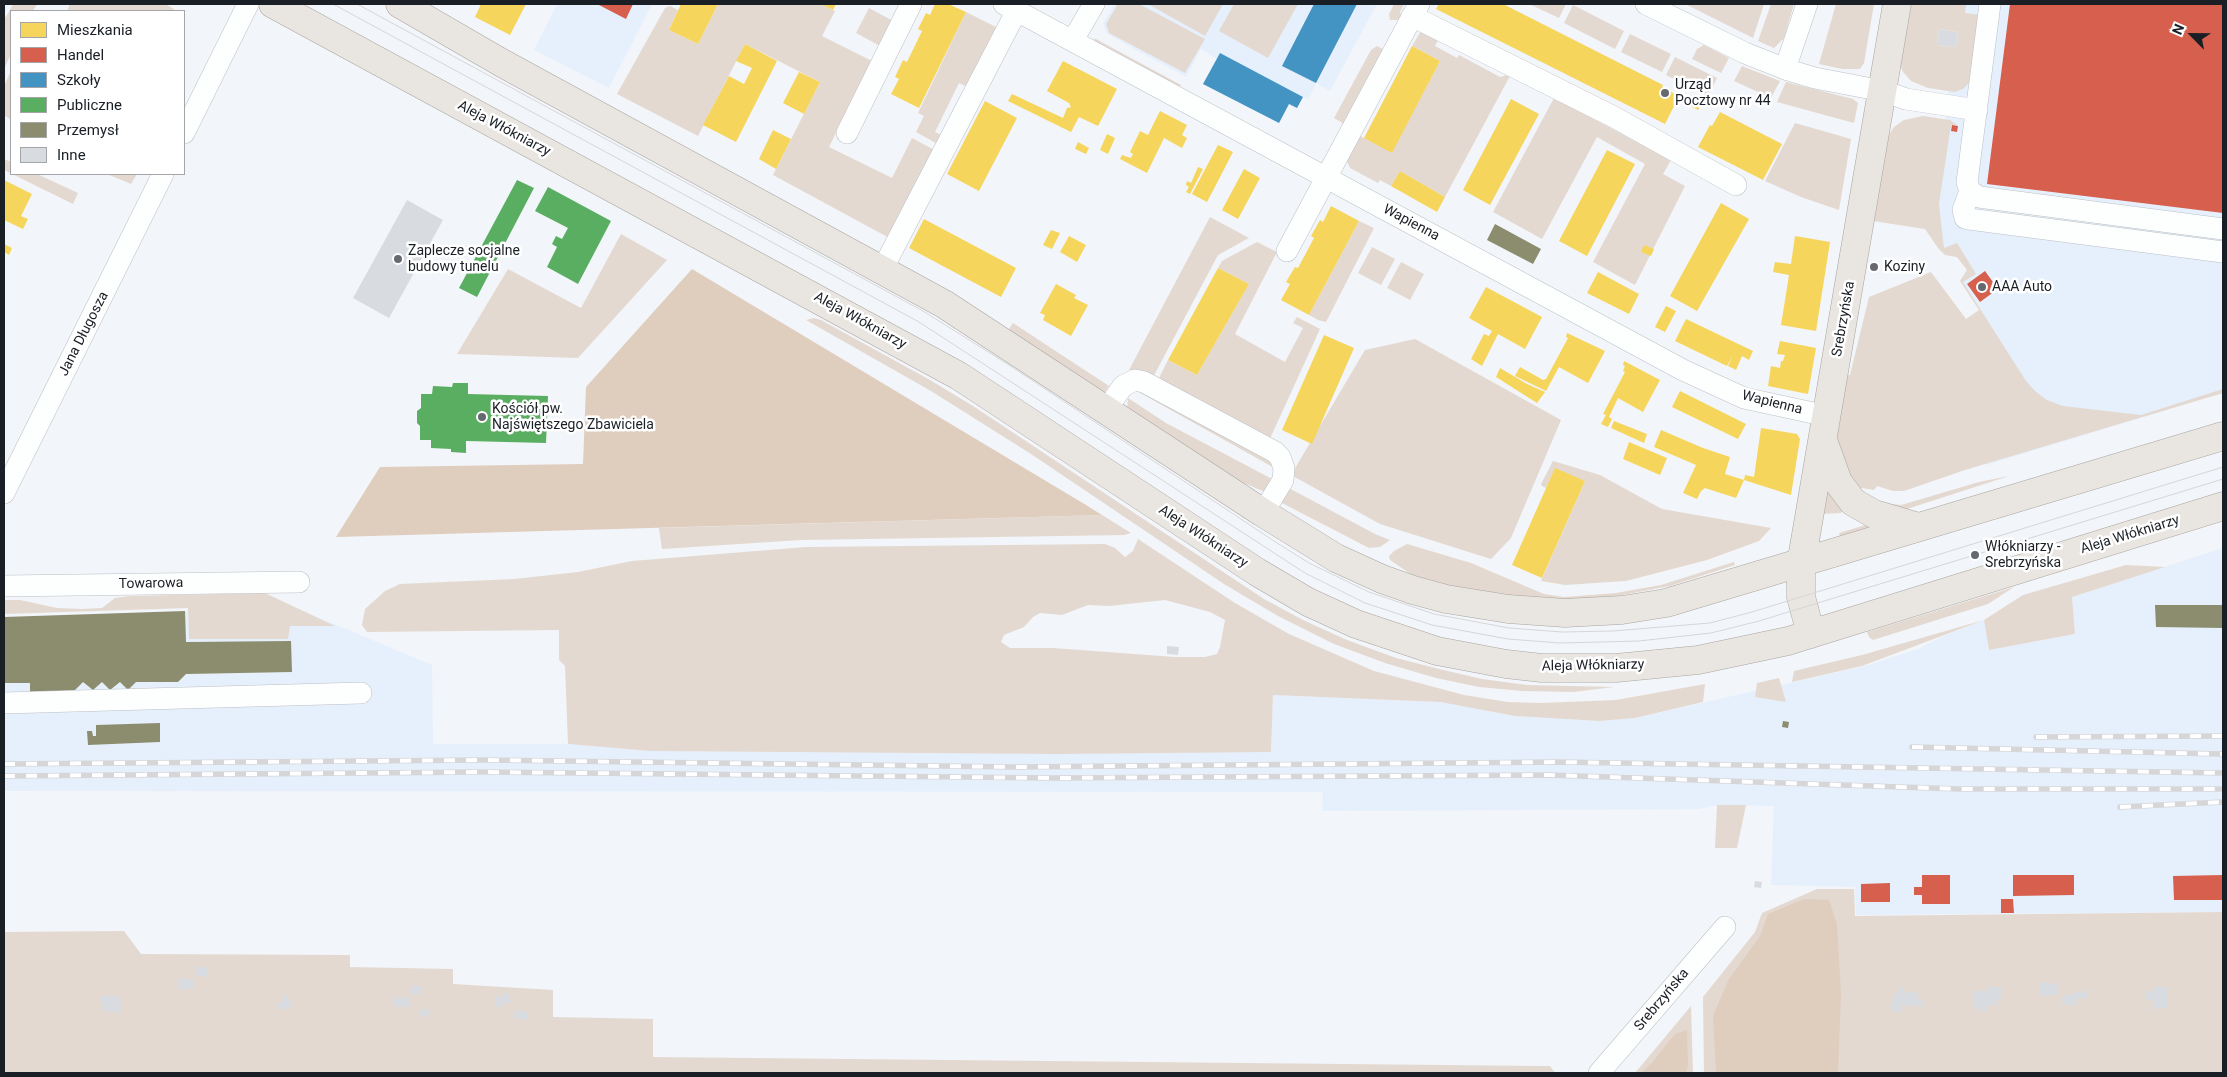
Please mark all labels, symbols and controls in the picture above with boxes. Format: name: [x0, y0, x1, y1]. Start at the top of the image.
legend: [10, 10, 185, 175]
north arrow: [2167, 10, 2217, 60]
text: Mieszkania: [57, 21, 133, 39]
text: N: [2169, 21, 2187, 37]
text: Handel: [57, 46, 104, 64]
text: Szkoły: [57, 71, 101, 89]
place label: Urząd Pocztowy nr 44: [1675, 77, 1771, 110]
marker: Urząd Pocztowy nr 44: [1659, 87, 1671, 99]
text: Publiczne: [57, 96, 122, 114]
street label: Aleja Włókniarzy: [455, 97, 553, 161]
text: Przemysł: [57, 121, 119, 139]
text: Inne: [57, 146, 86, 164]
street label: Wapienna: [1380, 201, 1442, 245]
place label: Zaplecze socjalne budowy tunelu: [408, 243, 520, 276]
marker: Zaplecze socjalne budowy tunelu: [392, 253, 404, 265]
place label: Koziny: [1884, 259, 1925, 275]
marker: Koziny: [1868, 261, 1880, 273]
place label: AAA Auto: [1992, 279, 2052, 295]
street label: Srebrzyńska: [1829, 280, 1859, 358]
marker: AAA Auto: [1976, 281, 1988, 293]
street label: Jana Długosza: [56, 289, 112, 379]
street label: Aleja Włókniarzy: [811, 289, 909, 353]
street label: Wapienna: [1740, 387, 1804, 419]
place label: Kościół pw. Najświętszego Zbawiciela: [492, 401, 654, 434]
marker: Kościół pw. Najświętszego Zbawiciela: [476, 411, 488, 423]
street label: Aleja Włókniarzy: [1155, 502, 1251, 572]
street label: Aleja Włókniarzy: [2078, 512, 2182, 558]
place label: Włókniarzy - Srebrzyńska: [1985, 539, 2061, 572]
marker: Włókniarzy - Srebrzyńska: [1969, 549, 1981, 561]
street label: Towarowa: [119, 575, 183, 593]
street label: Aleja Włókniarzy: [1541, 657, 1645, 675]
street label: Srebrzyńska: [1631, 965, 1693, 1035]

